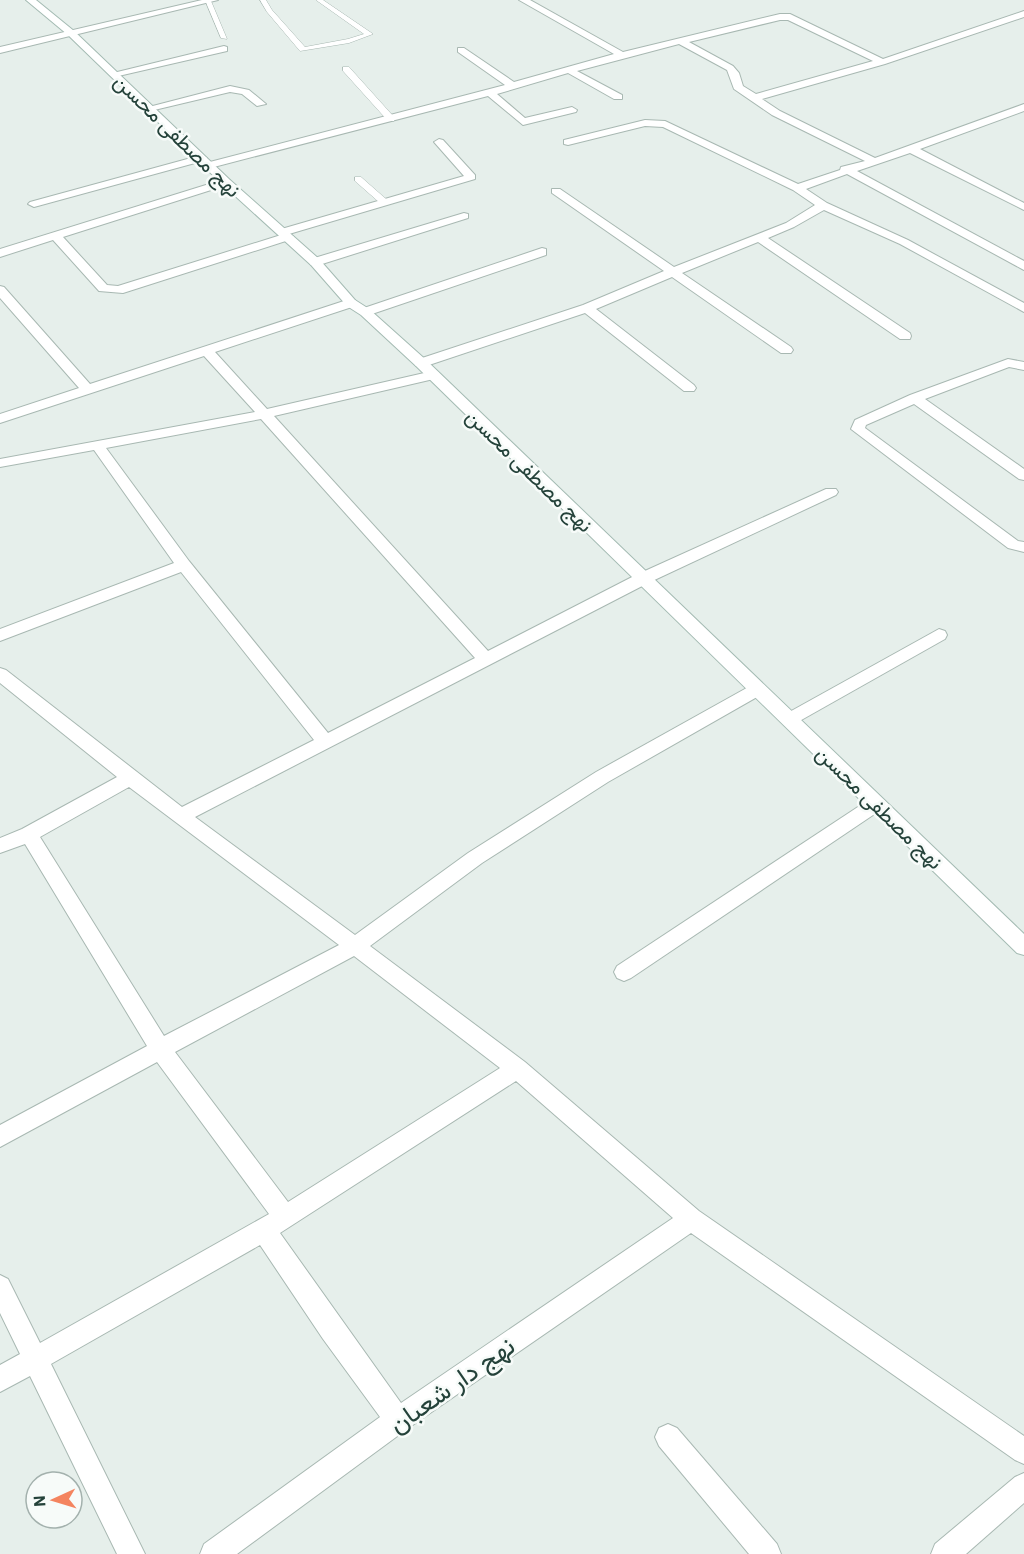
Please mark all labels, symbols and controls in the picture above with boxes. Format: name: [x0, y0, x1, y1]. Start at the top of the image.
street label: نهج مصطفى محسن: [108, 67, 248, 204]
street label: نهج مصطفى محسن: [460, 402, 600, 539]
street label: نهج مصطفى محسن: [810, 739, 950, 876]
street label: نهج دار شعبان: [381, 1328, 522, 1442]
north arrow: [24, 1470, 84, 1530]
text: N: [29, 1495, 49, 1508]

